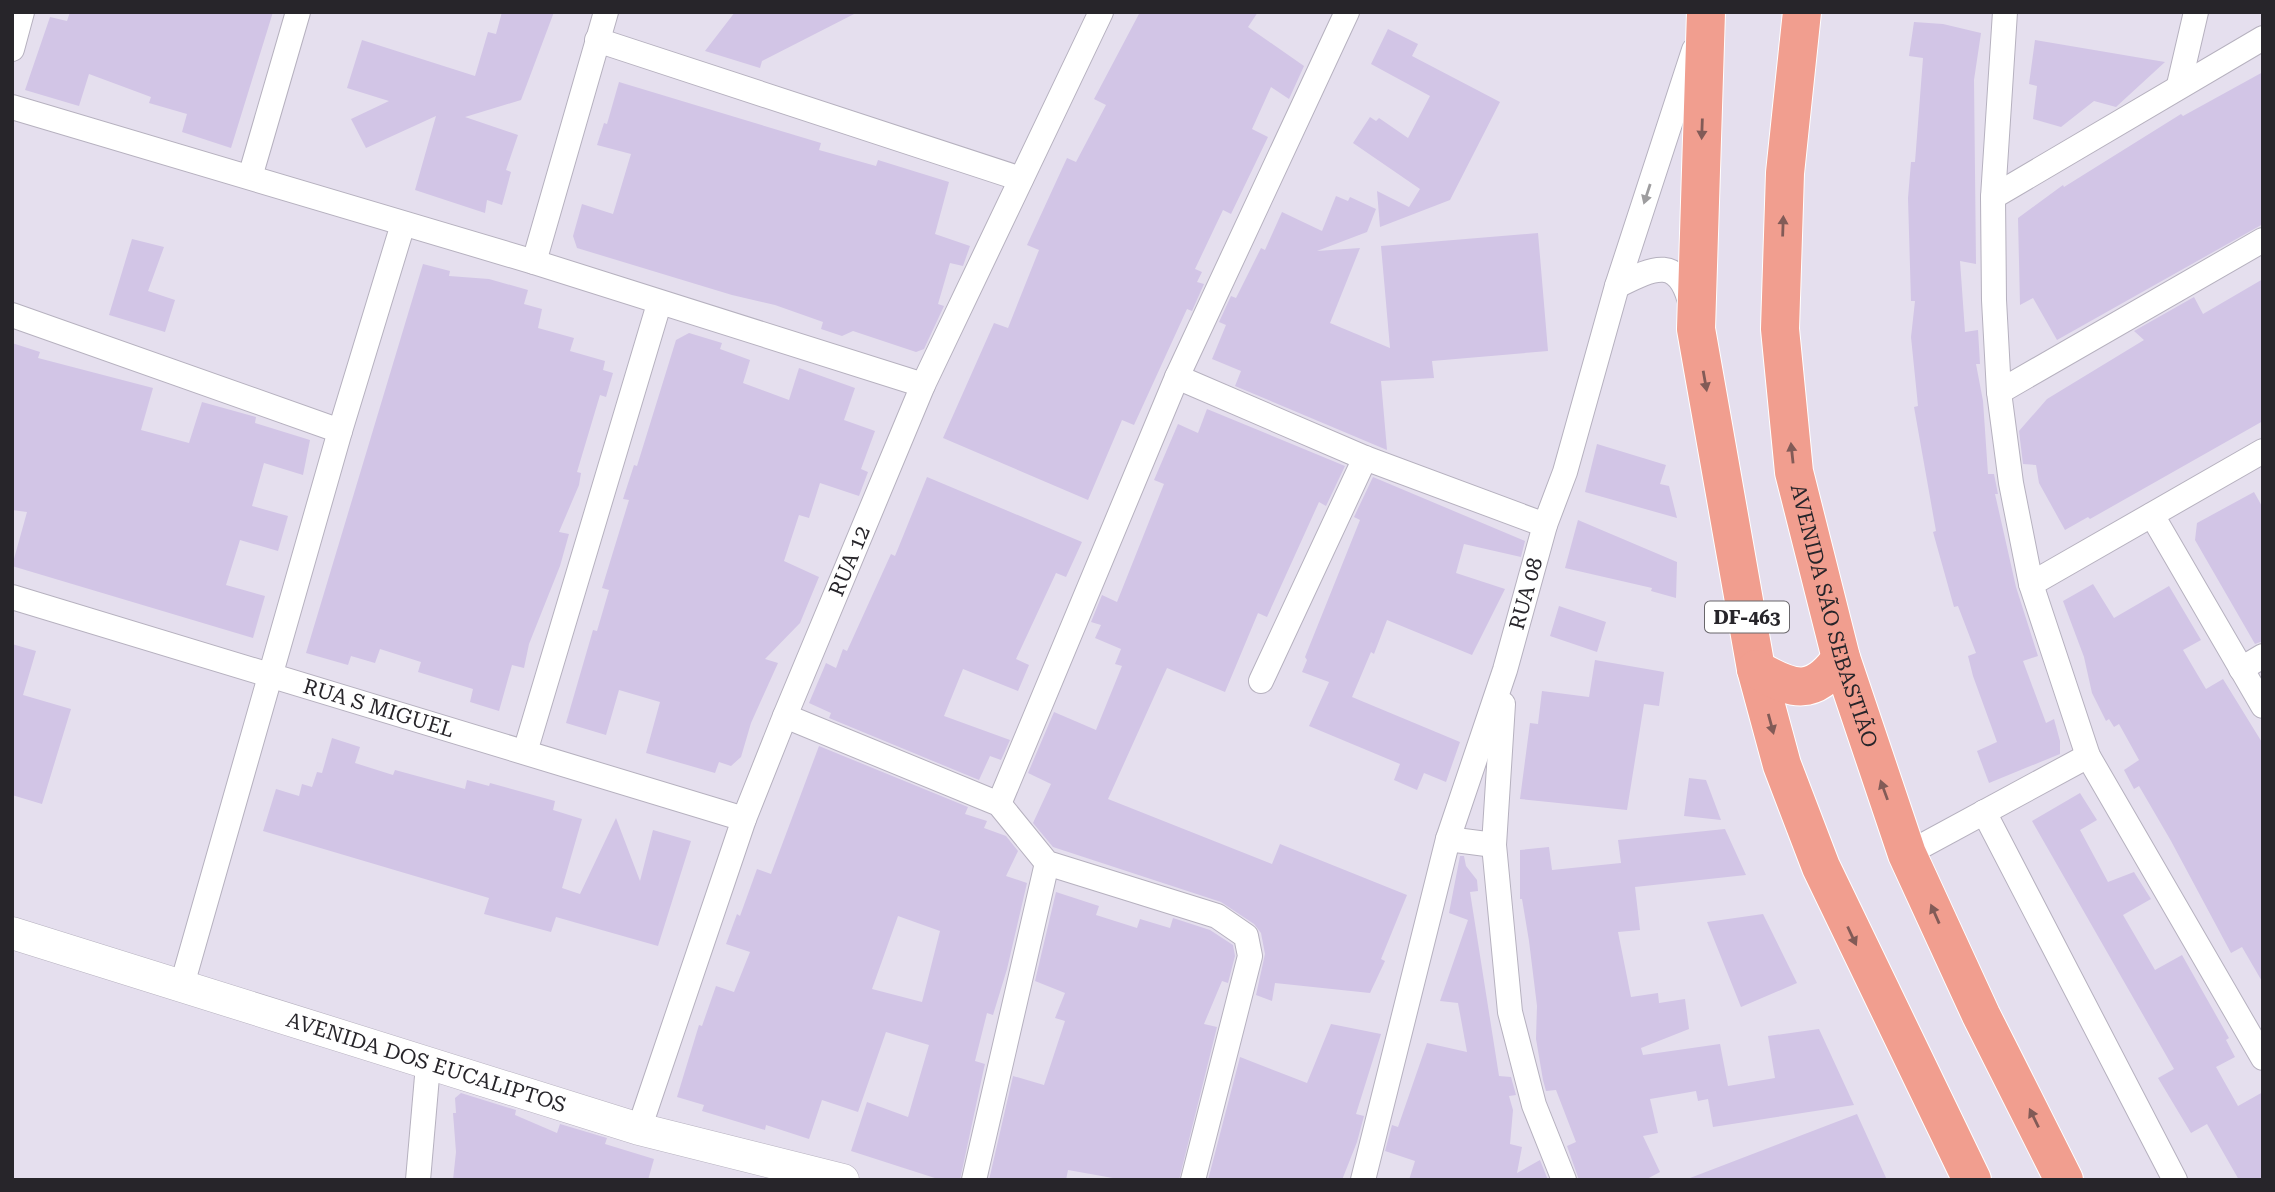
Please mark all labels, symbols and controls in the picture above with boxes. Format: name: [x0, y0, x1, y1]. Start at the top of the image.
one-way arrow: [1697, 119, 1708, 141]
one-way arrow: [1641, 183, 1652, 204]
one-way arrow: [1778, 215, 1789, 237]
one-way arrow: [1700, 370, 1711, 392]
one-way arrow: [1787, 441, 1798, 463]
street label: AVENIDA SÃO SEBASTIÃO: [1786, 482, 1882, 751]
street label: RUA 12: [824, 522, 875, 600]
street label: RUA 08: [1505, 555, 1547, 632]
road number: DF-463: [1705, 602, 1789, 632]
street label: RUA S MIGUEL: [300, 674, 457, 742]
one-way arrow: [1766, 713, 1777, 735]
one-way arrow: [1878, 779, 1889, 800]
one-way arrow: [1929, 904, 1940, 924]
one-way arrow: [1846, 926, 1858, 946]
street label: AVENIDA DOS EUCALIPTOS: [284, 1008, 569, 1117]
one-way arrow: [2028, 1108, 2040, 1128]

